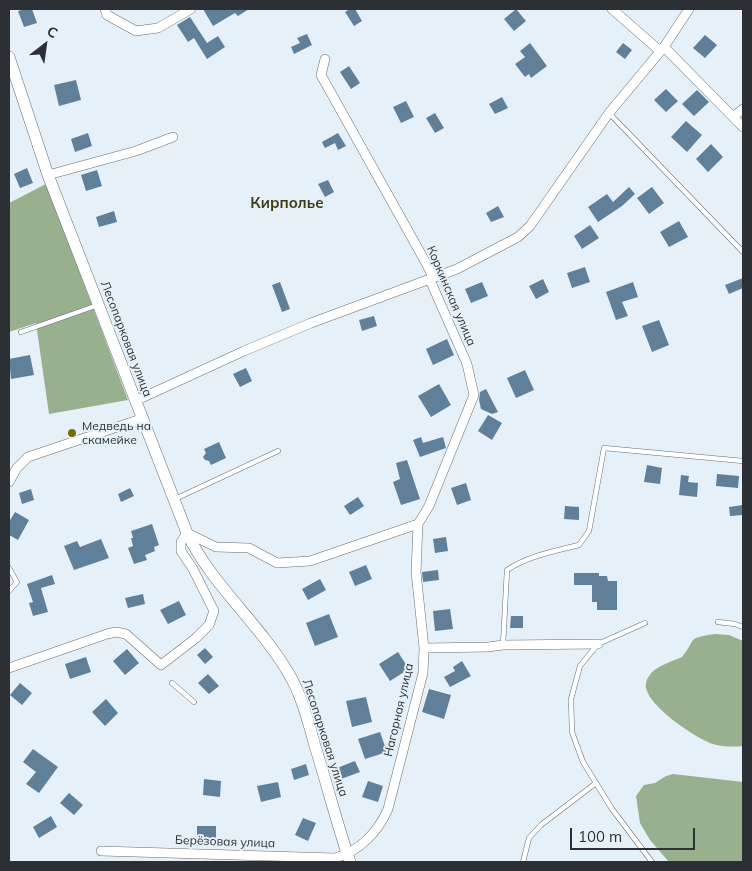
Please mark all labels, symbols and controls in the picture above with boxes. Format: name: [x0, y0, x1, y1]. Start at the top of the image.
north arrow: [20, 20, 70, 70]
text: С: [44, 22, 61, 42]
district label: Кирполье: [250, 194, 324, 212]
street label: Коркинская улица: [423, 244, 479, 348]
street label: Лесопарковая улица: [97, 279, 155, 399]
place label: Медведь на скамейке: [82, 419, 151, 447]
marker: Медведь на скамейке: [66, 427, 78, 439]
street label: Нагорная улица: [381, 662, 417, 758]
street label: Лесопарковая улица: [299, 677, 351, 799]
scale bar: [572, 818, 697, 850]
text: 100 m: [578, 827, 622, 846]
street label: Берёзовая улица: [175, 833, 275, 851]

